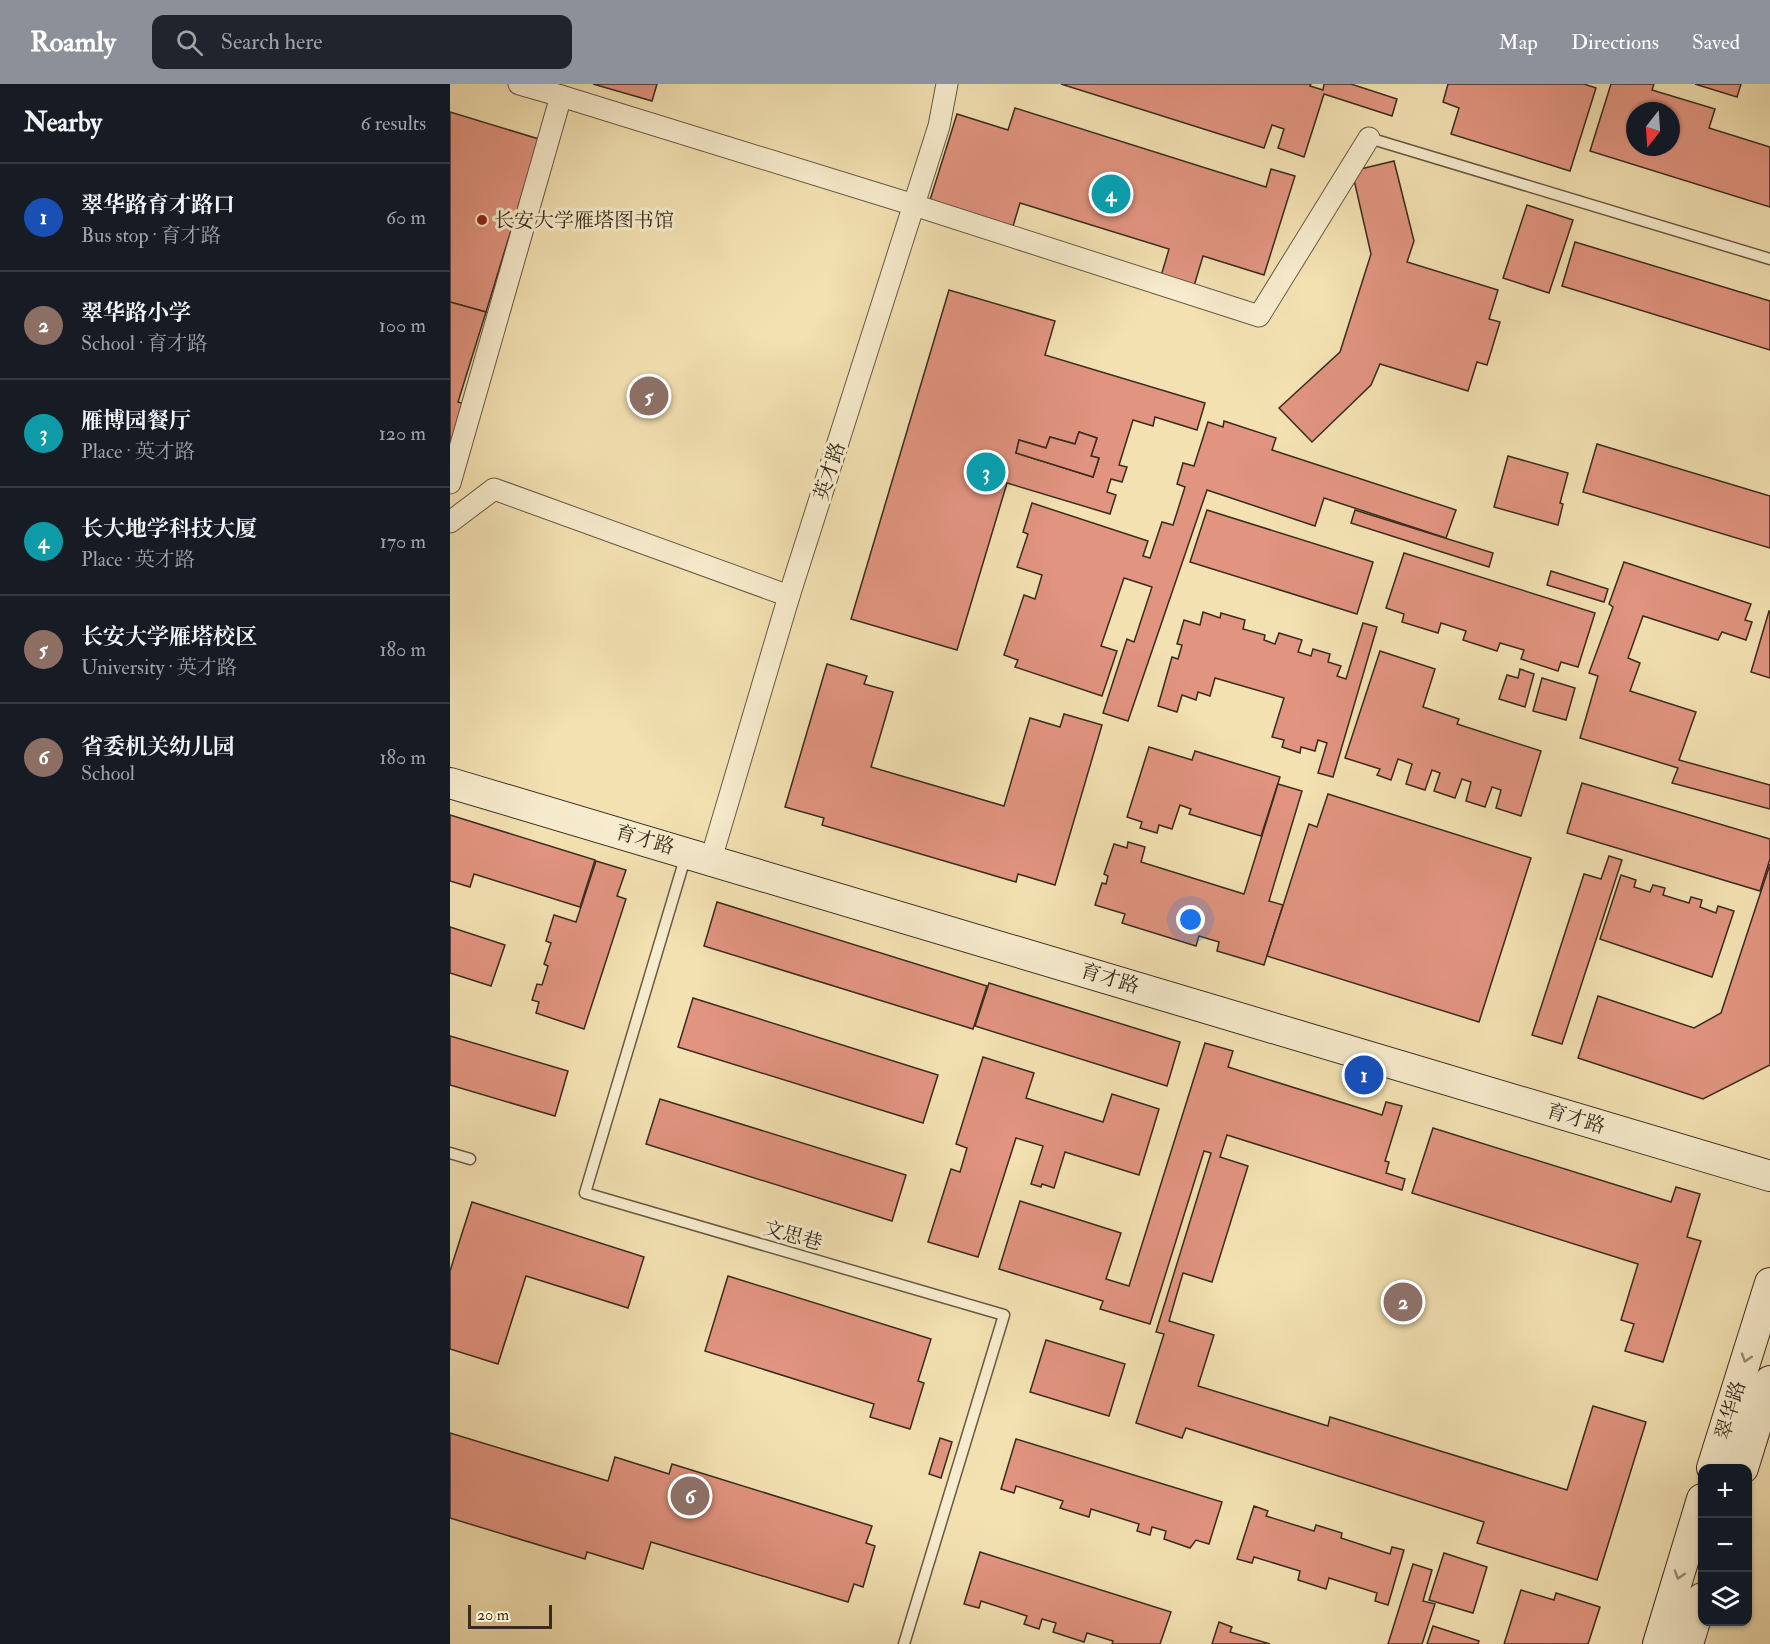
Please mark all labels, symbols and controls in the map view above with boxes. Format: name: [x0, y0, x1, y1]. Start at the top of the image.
search box: [152, 15, 572, 69]
text: Roamly: [30, 25, 116, 60]
icon: search: [173, 26, 206, 59]
text: Search here: [221, 28, 323, 56]
text: Map: [1498, 29, 1538, 56]
text: Directions: [1571, 29, 1659, 56]
text: Saved: [1692, 29, 1740, 56]
north arrow: [1626, 102, 1680, 156]
text: Nearby: [24, 107, 102, 139]
text: 6 results: [360, 111, 426, 136]
pin: 4: [1092, 172, 1130, 216]
text: 翠华路育才路口: [81, 191, 235, 219]
text: 1: [40, 205, 47, 230]
text: 60 m: [386, 205, 426, 230]
place label: 长安大学雁塔图书馆: [494, 208, 674, 233]
marker: 长安大学雁塔图书馆: [475, 213, 489, 227]
text: Bus stop · 育才路: [81, 223, 221, 248]
text: 翠华路小学: [81, 299, 191, 327]
text: 2: [38, 313, 49, 338]
text: 100 m: [379, 313, 426, 338]
text: School · 育才路: [81, 331, 207, 356]
pin: 5: [630, 374, 668, 418]
text: 雁博园餐厅: [81, 407, 191, 435]
text: 3: [40, 421, 47, 446]
text: 120 m: [379, 421, 426, 446]
text: Place · 英才路: [81, 439, 195, 464]
street label: 英才路: [808, 439, 851, 504]
pin: 3: [966, 450, 1006, 494]
text: 长大地学科技大厦: [81, 515, 257, 543]
text: 4: [38, 529, 49, 554]
text: 170 m: [380, 529, 426, 554]
text: Place · 英才路: [81, 547, 195, 572]
text: 长安大学雁塔校区: [81, 623, 257, 651]
text: 5: [39, 637, 48, 662]
text: 180 m: [379, 637, 426, 662]
text: University · 英才路: [81, 655, 237, 680]
text: 省委机关幼儿园: [81, 733, 235, 761]
text: 6: [38, 745, 49, 770]
text: 180 m: [379, 745, 426, 770]
text: School: [81, 761, 135, 786]
street label: 育才路: [613, 819, 677, 860]
your location: [1176, 905, 1205, 934]
street label: 育才路: [1078, 958, 1142, 999]
pin: 1: [1344, 1052, 1384, 1098]
street label: 育才路: [1544, 1098, 1608, 1139]
street label: 文思巷: [761, 1215, 825, 1256]
pin: 2: [1384, 1280, 1422, 1324]
one-way arrow: [1741, 1352, 1753, 1363]
street label: 翠华路: [1710, 1378, 1751, 1442]
map controls: [1698, 1464, 1752, 1626]
button: +: [1698, 1464, 1752, 1518]
pin: 6: [670, 1474, 710, 1518]
button: −: [1698, 1518, 1752, 1572]
one-way arrow: [1674, 1569, 1686, 1580]
button: layers: [1698, 1572, 1752, 1626]
scale bar: [468, 1602, 552, 1630]
text: 20 m: [477, 1605, 509, 1625]

